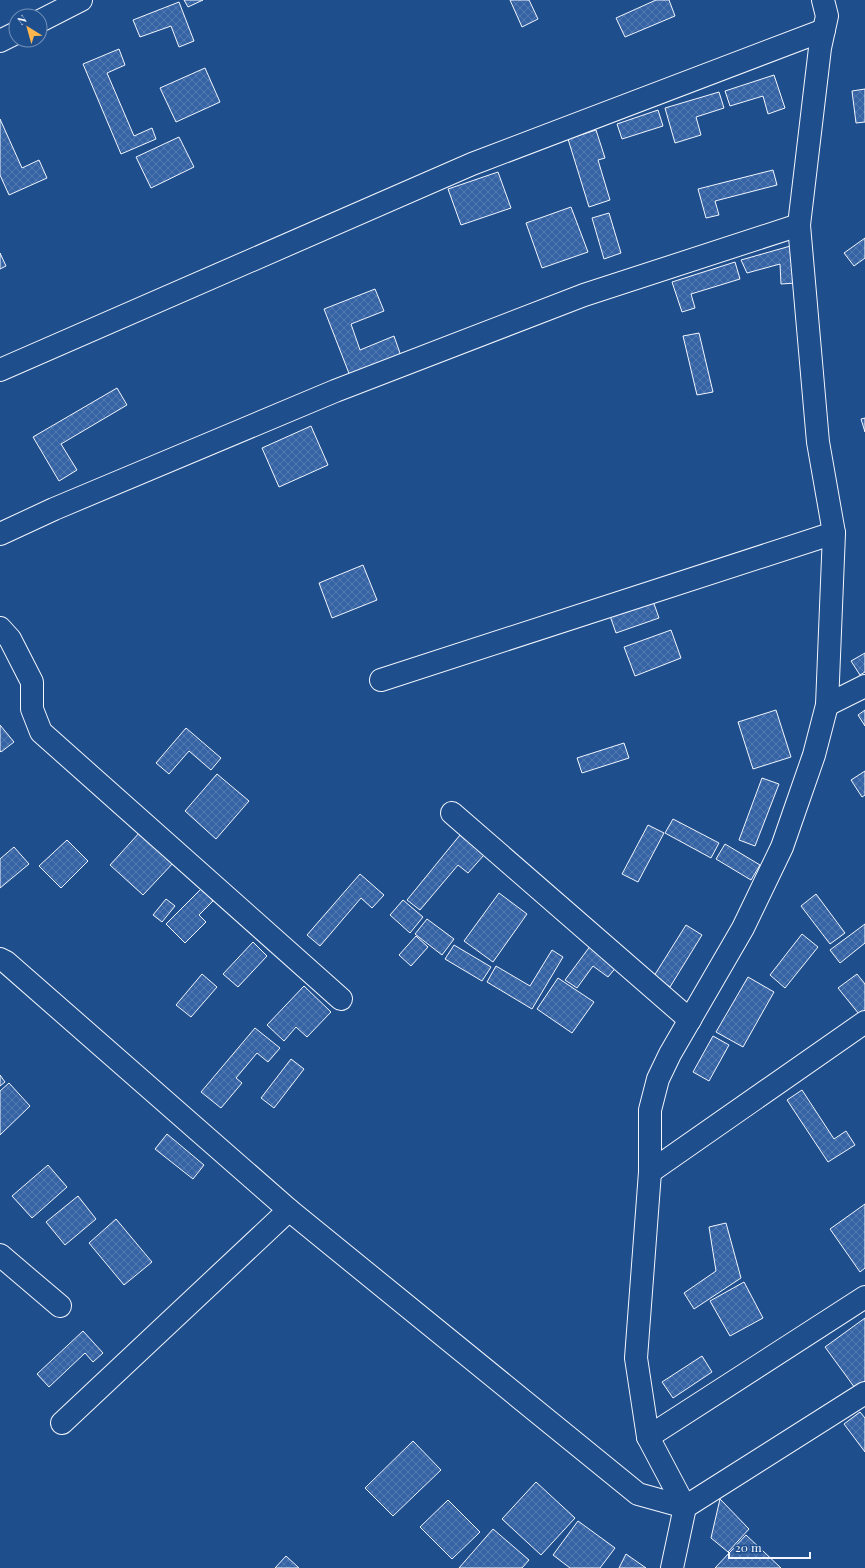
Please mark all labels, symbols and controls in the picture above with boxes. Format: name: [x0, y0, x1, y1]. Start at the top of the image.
north arrow: [8, 8, 48, 48]
text: N: [14, 11, 29, 28]
scale bar: [729, 1534, 810, 1560]
text: 20 m: [735, 1539, 762, 1555]

